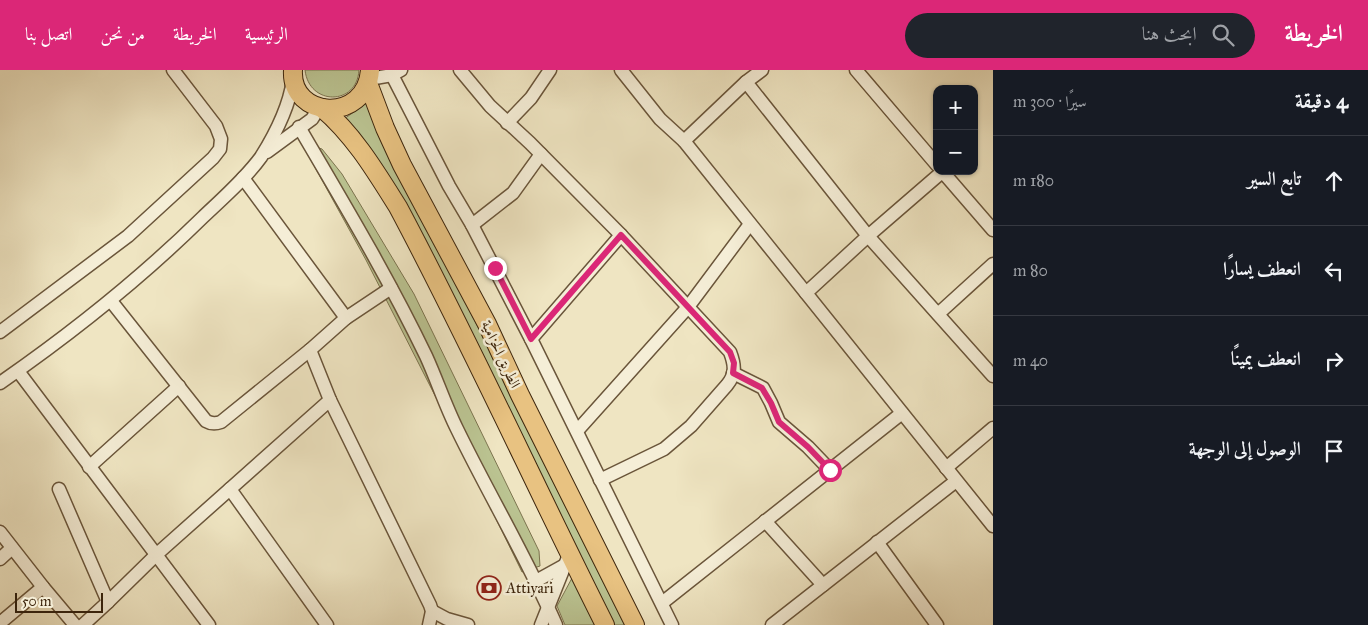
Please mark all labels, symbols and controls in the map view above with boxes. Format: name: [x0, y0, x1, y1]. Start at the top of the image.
search box: [905, 13, 1255, 58]
text: الخريطة: [1285, 18, 1343, 48]
icon: search: [1209, 21, 1237, 49]
text: ابحث هنا: [1142, 22, 1197, 45]
text: اتصل بنا: [25, 23, 72, 45]
text: من نحن: [100, 23, 145, 45]
text: الخريطة: [173, 23, 217, 45]
text: الرئيسية: [245, 23, 288, 45]
map controls: [933, 85, 978, 175]
button: +: [933, 85, 978, 130]
text: 4 دقيقة: [1295, 88, 1348, 114]
text: سيرًا · 300 m: [1013, 92, 1087, 111]
button: −: [933, 130, 978, 175]
text: تابع السير: [1247, 167, 1301, 190]
icon: ahead: [1320, 167, 1348, 195]
text: 180 m: [1013, 171, 1054, 190]
route end: [484, 257, 507, 280]
text: انعطف يسارًا: [1223, 257, 1301, 280]
icon: left: [1320, 257, 1348, 285]
text: 80 m: [1013, 261, 1048, 280]
street label: الطريق الحزامية: [477, 317, 524, 391]
text: انعطف يمينًا: [1231, 347, 1301, 370]
icon: right: [1320, 347, 1348, 375]
text: 40 m: [1013, 351, 1048, 370]
text: الوصول إلى الوجهة: [1189, 437, 1301, 460]
icon: arrive: [1320, 437, 1348, 465]
route start: [819, 459, 842, 482]
bank icon: Attiyari: [476, 575, 502, 601]
place label: Attiyari: [505, 579, 554, 597]
scale bar: [15, 590, 102, 613]
text: 50 m: [22, 593, 51, 610]

